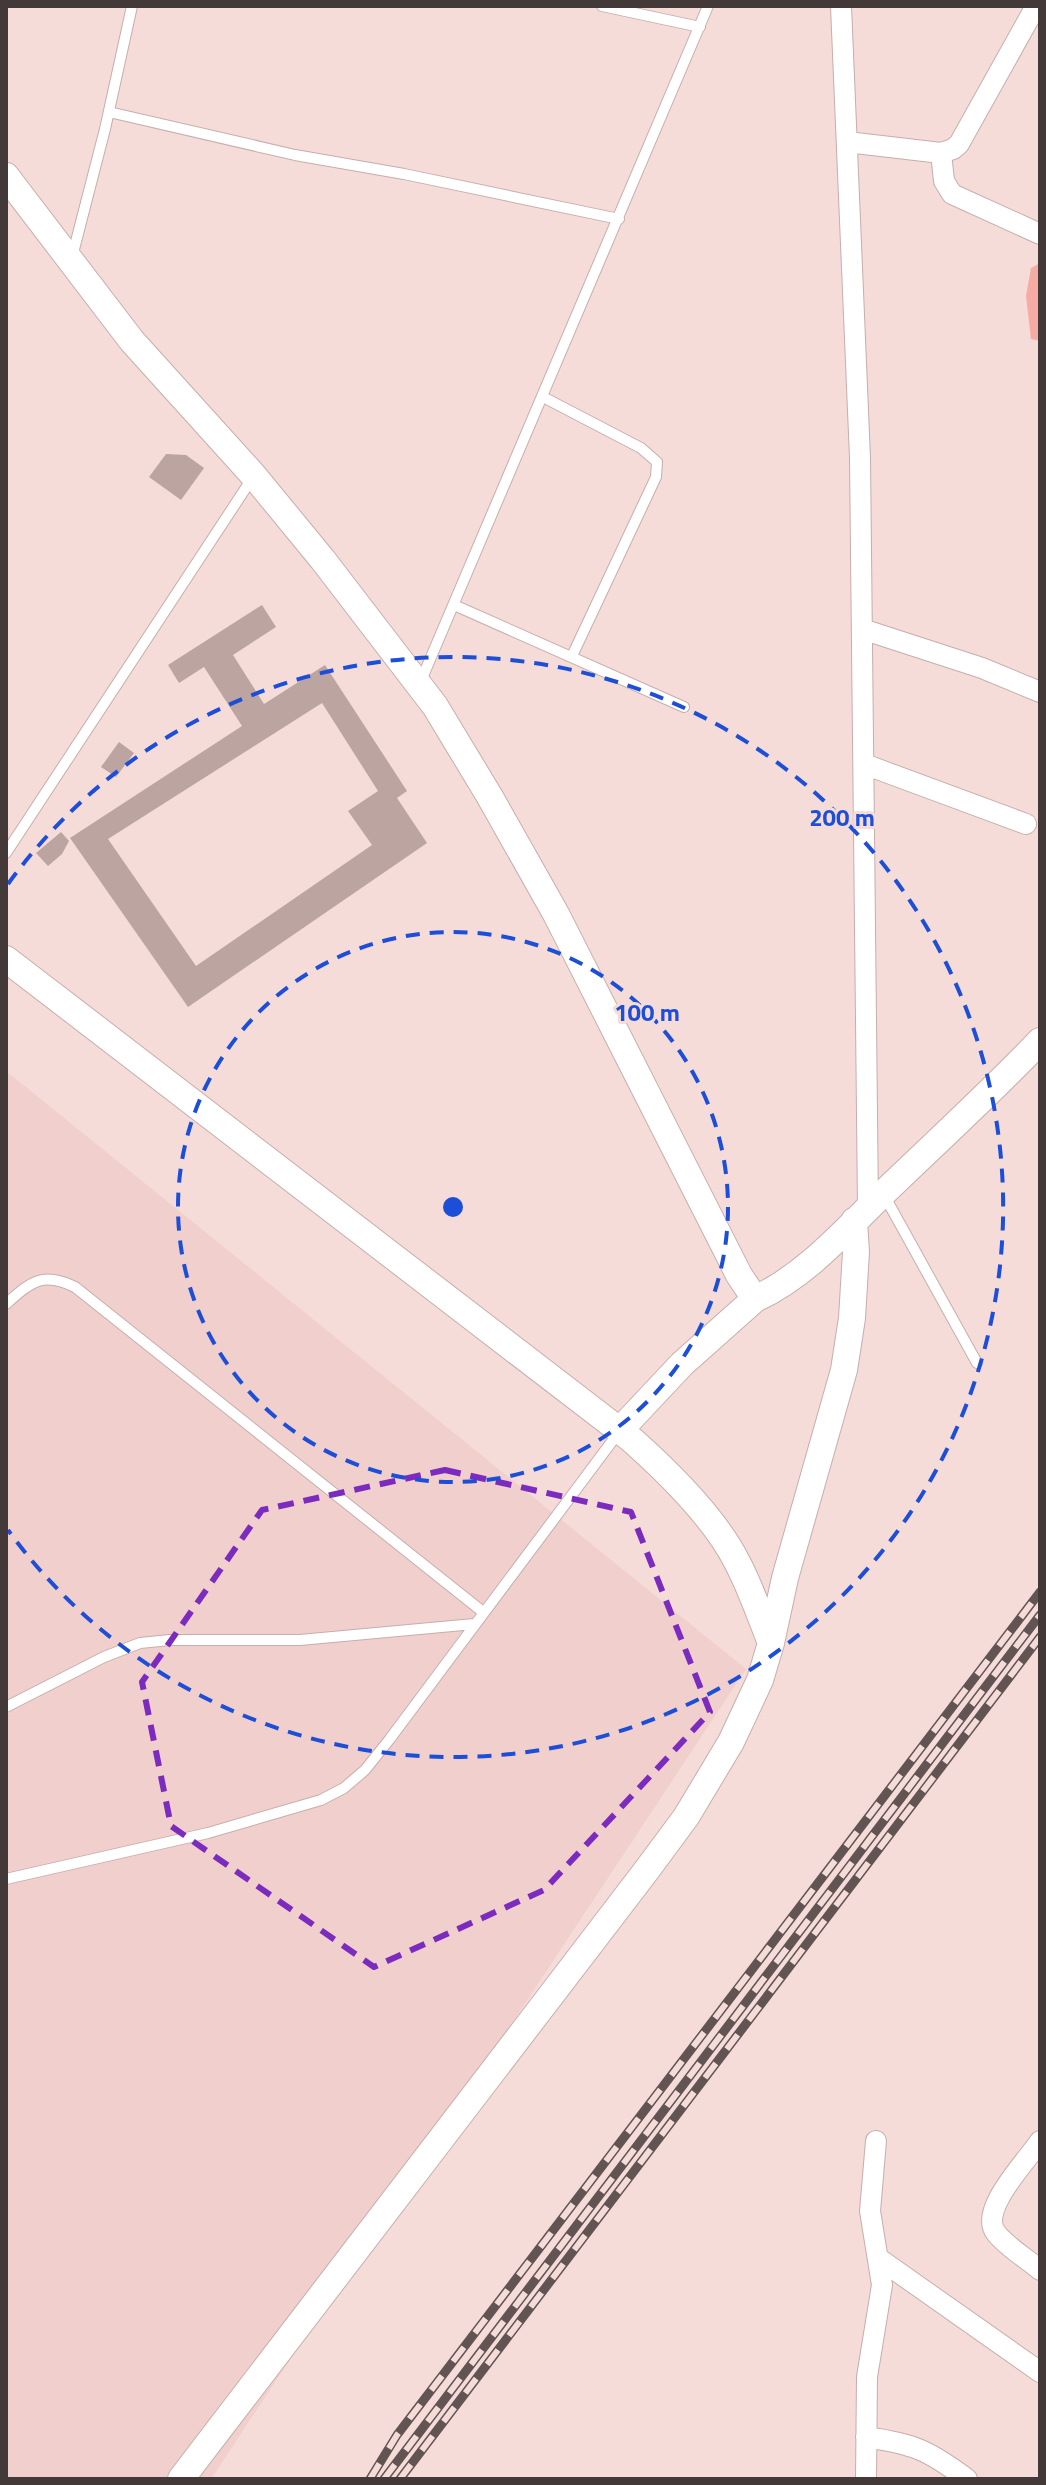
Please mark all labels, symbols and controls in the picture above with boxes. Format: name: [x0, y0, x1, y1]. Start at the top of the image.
text: 200 m: [809, 799, 875, 835]
text: 100 m: [614, 994, 680, 1030]
centre of rings: [439, 1193, 467, 1221]

